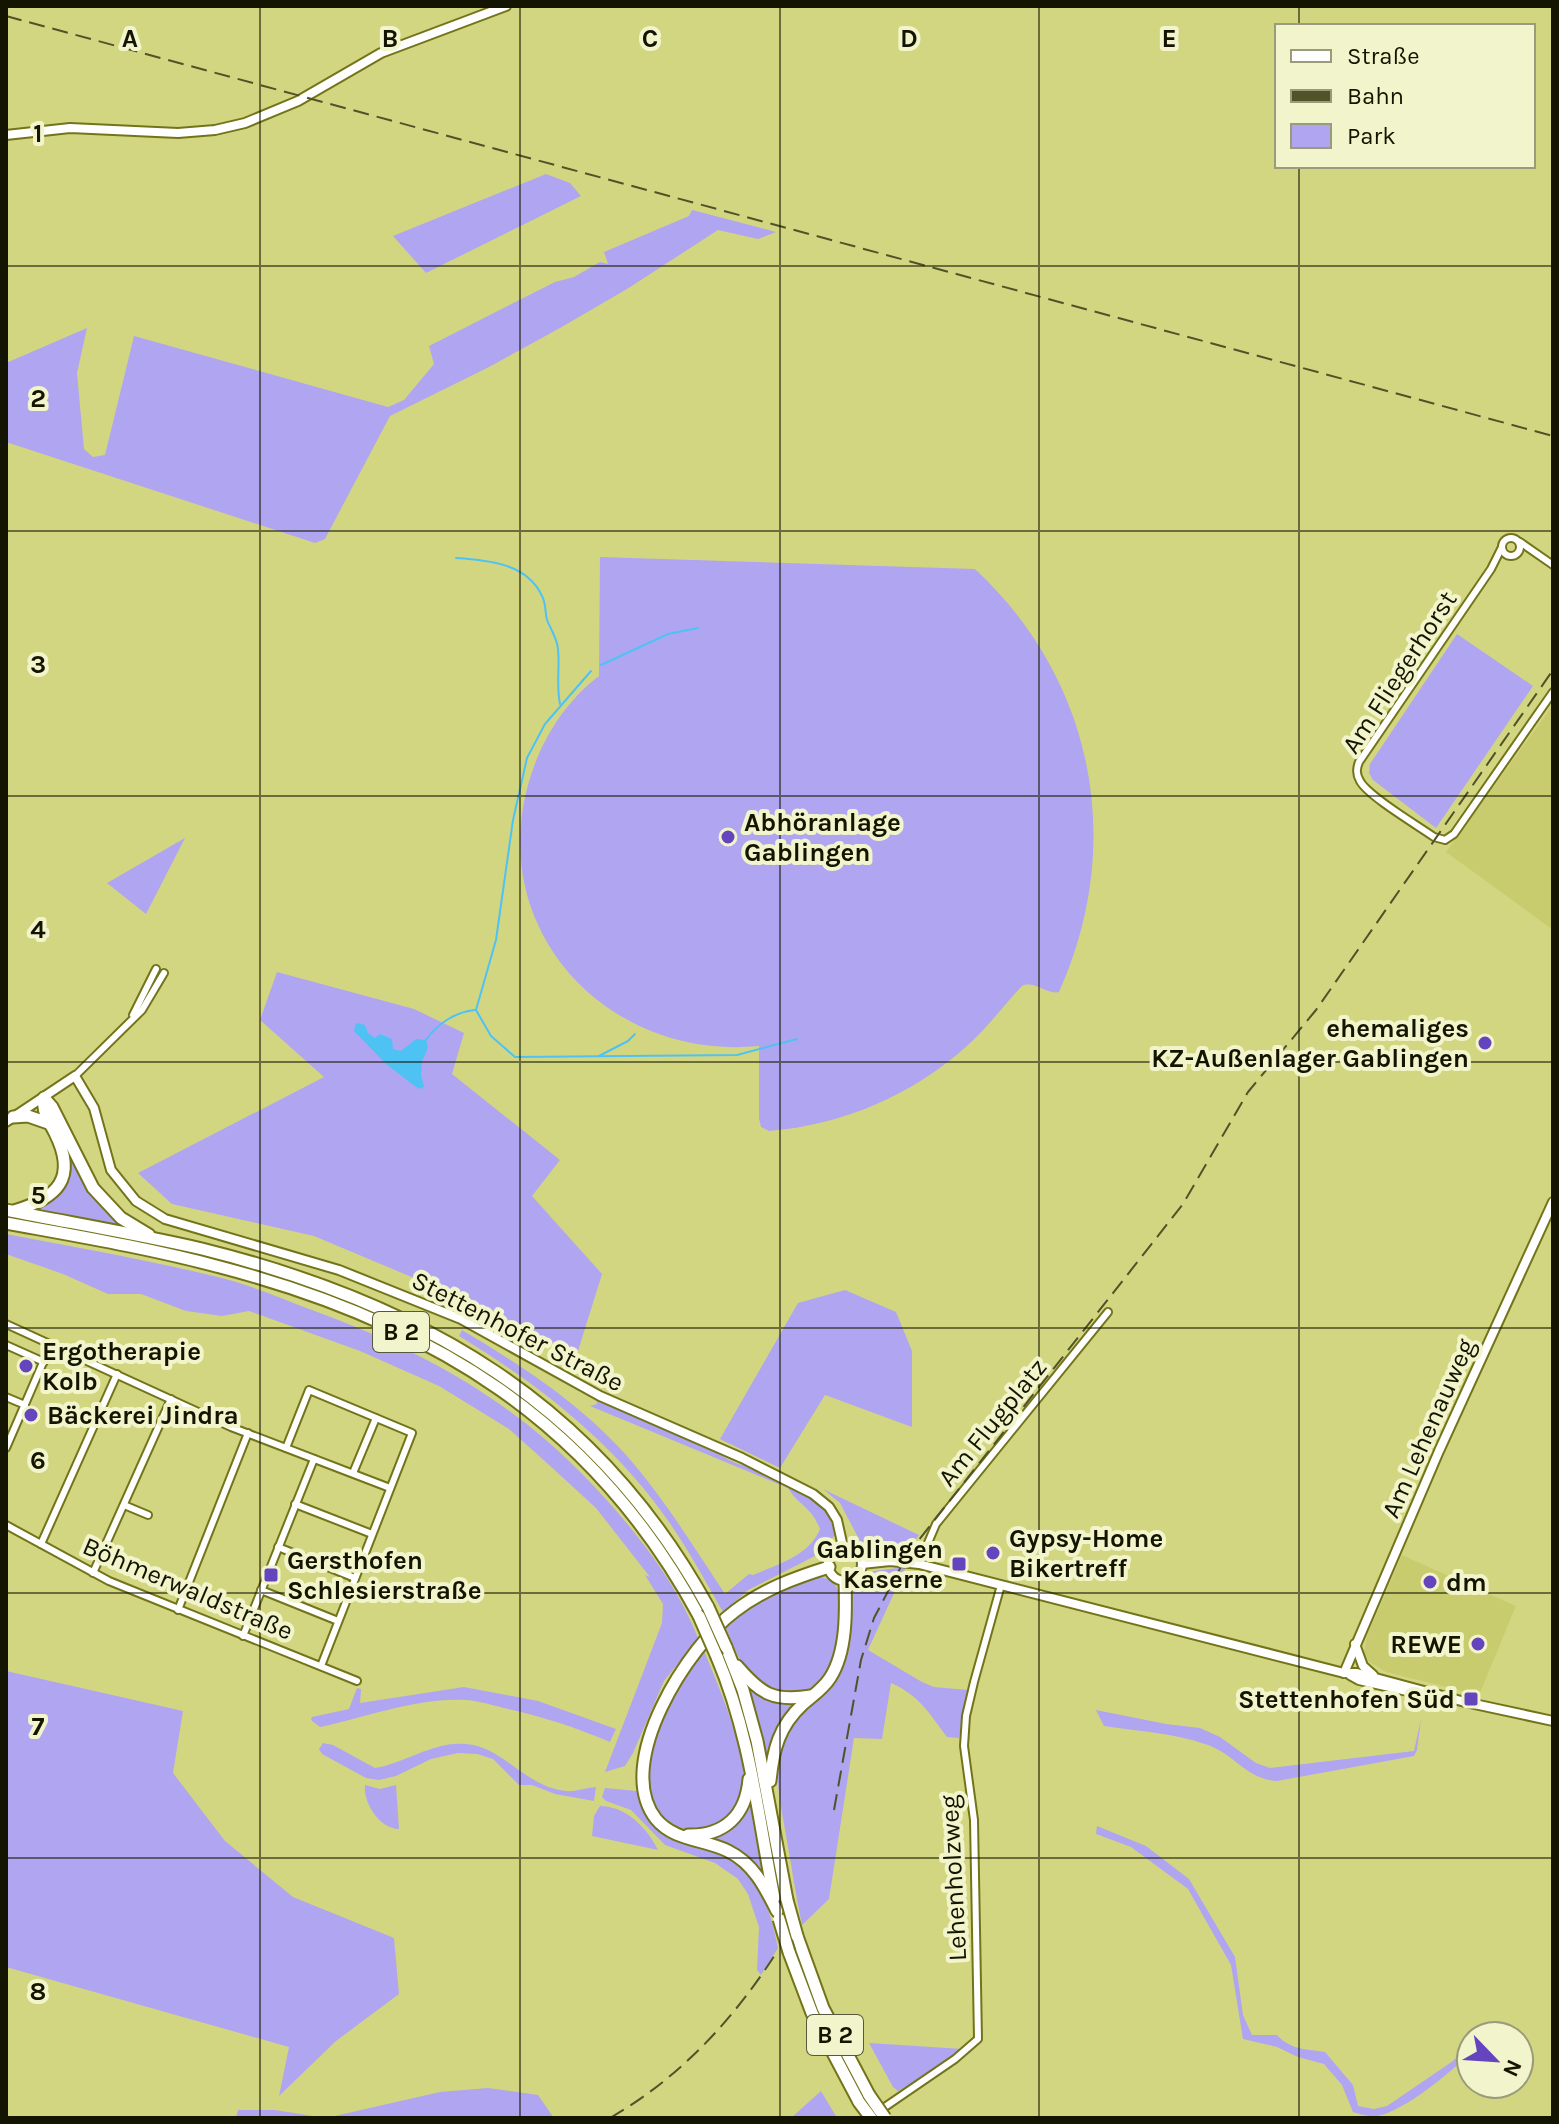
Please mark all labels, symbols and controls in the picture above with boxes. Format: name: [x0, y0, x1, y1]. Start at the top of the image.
text: A: [122, 23, 138, 54]
text: B: [382, 23, 398, 54]
text: C: [642, 23, 658, 54]
text: D: [900, 23, 918, 54]
text: E: [1161, 23, 1177, 54]
legend: [1275, 24, 1535, 168]
text: Straße: [1347, 42, 1419, 70]
text: Bahn: [1347, 82, 1404, 110]
text: 1: [33, 118, 43, 149]
text: Park: [1347, 122, 1396, 150]
text: 2: [30, 383, 46, 414]
street label: Am Fliegerhorst: [1335, 585, 1464, 759]
text: 3: [30, 649, 46, 680]
place label: Abhöranlage Gablingen: [744, 807, 901, 868]
marker: Abhöranlage Gablingen: [719, 828, 737, 846]
text: 4: [30, 914, 46, 945]
place label: ehemaliges KZ-Außenlager Gablingen: [1151, 1013, 1469, 1074]
marker: ehemaliges KZ-Außenlager Gablingen: [1476, 1034, 1494, 1052]
text: 5: [30, 1180, 46, 1211]
street label: Stettenhofer Straße: [407, 1265, 629, 1398]
road number: B 2: [373, 1312, 429, 1352]
street label: Am Lehenauweg: [1375, 1334, 1482, 1522]
place label: Ergotherapie Kolb: [42, 1336, 201, 1397]
street label: Am Flugplatz: [931, 1352, 1053, 1493]
marker: Ergotherapie Kolb: [17, 1357, 35, 1375]
place label: Bäckerei Jindra: [47, 1400, 239, 1431]
marker: Bäckerei Jindra: [22, 1406, 40, 1424]
text: 6: [30, 1445, 46, 1476]
place label: Gypsy-Home Bikertreff: [1009, 1523, 1163, 1584]
street label: Böhmerwaldstraße: [78, 1530, 298, 1647]
place label: Gablingen Kaserne: [816, 1534, 943, 1595]
marker: Gypsy-Home Bikertreff: [984, 1544, 1002, 1562]
place label: Gersthofen Schlesierstraße: [287, 1545, 482, 1606]
marker: Gablingen Kaserne: [950, 1555, 968, 1573]
marker: Gersthofen Schlesierstraße: [262, 1566, 280, 1584]
place label: dm: [1446, 1567, 1487, 1598]
marker: dm: [1421, 1573, 1439, 1591]
place label: REWE: [1390, 1629, 1462, 1660]
marker: REWE: [1469, 1635, 1487, 1653]
place label: Stettenhofen Süd: [1238, 1684, 1455, 1715]
marker: Stettenhofen Süd: [1462, 1690, 1480, 1708]
text: 7: [32, 1711, 45, 1742]
street label: Lehenholzweg: [934, 1794, 973, 1962]
text: 8: [30, 1976, 46, 2007]
road number: B 2: [807, 2015, 863, 2055]
north arrow: [1455, 2020, 1535, 2100]
text: N: [1497, 2055, 1527, 2081]

